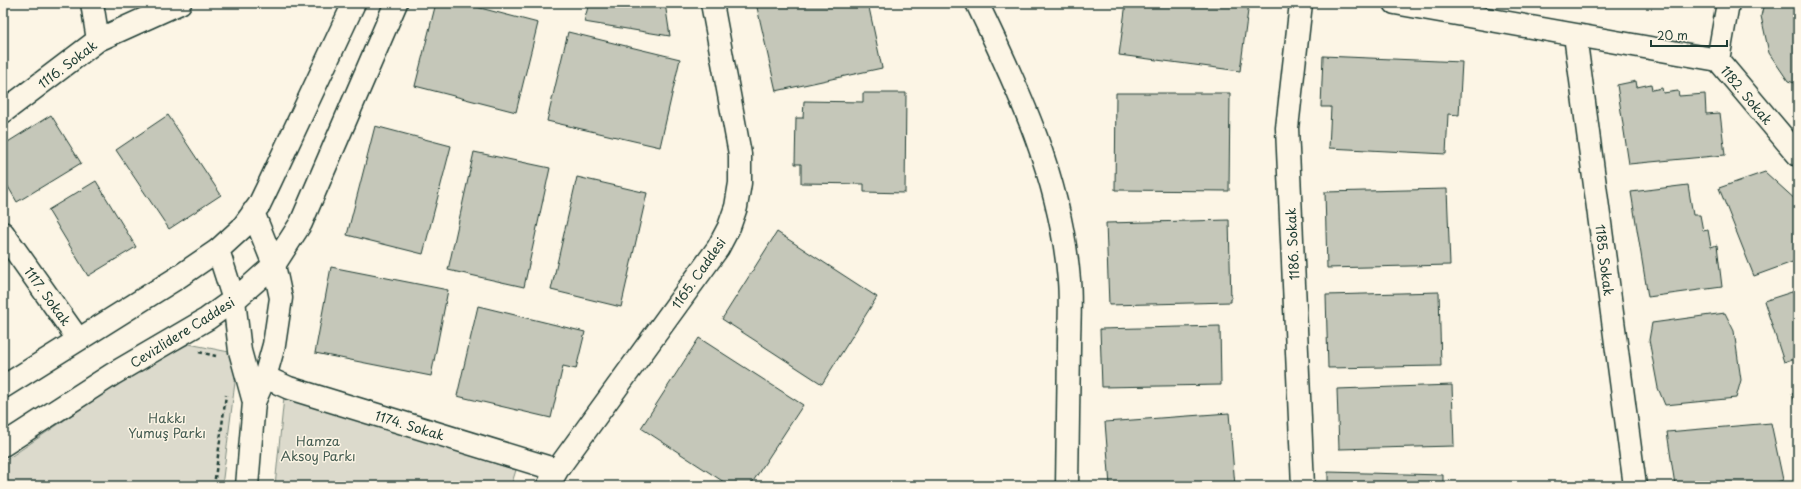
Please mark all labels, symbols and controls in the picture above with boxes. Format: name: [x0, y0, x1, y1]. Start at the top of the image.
scale bar: [1651, 22, 1727, 48]
text: 20 m: [1657, 26, 1688, 44]
street label: 1116. Sokak: [33, 35, 101, 93]
street label: 1182. Sokak: [1717, 61, 1778, 129]
street label: 1186. Sokak: [1281, 207, 1303, 281]
street label: 1185. Sokak: [1591, 223, 1619, 298]
street label: 1165. Caddesi: [666, 233, 730, 313]
street label: 1117. Sokak: [20, 263, 76, 330]
street label: Cevizlidere Caddesi: [126, 292, 238, 372]
street label: 1174. Sokak: [373, 405, 448, 445]
park label: Hakkı Yumuş Parkı: [128, 408, 206, 442]
park label: Hamza Aksoy Parkı: [280, 431, 356, 465]

